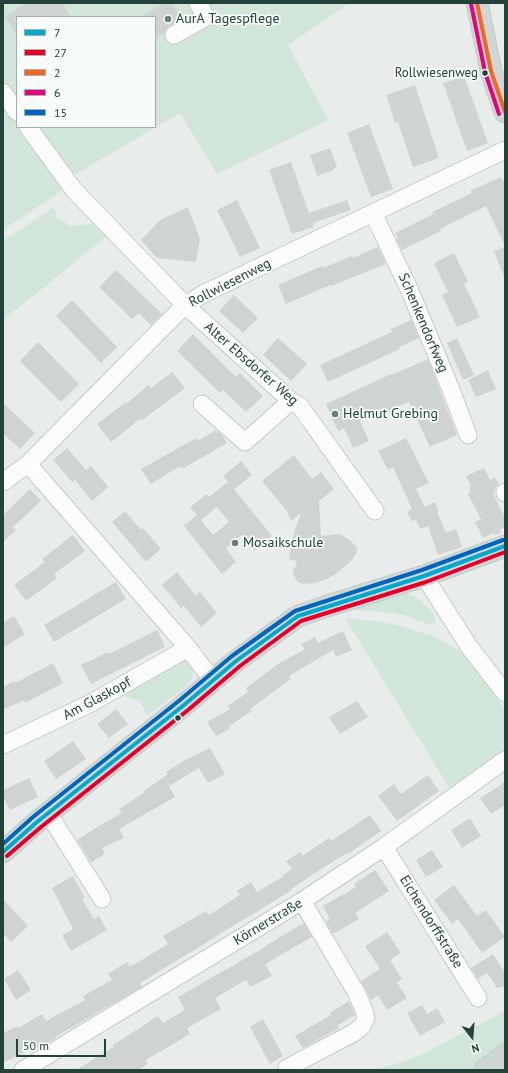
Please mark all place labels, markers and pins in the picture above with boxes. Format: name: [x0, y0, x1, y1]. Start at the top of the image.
place label: AurA Tagespflege: [176, 11, 280, 27]
marker: AurA Tagespflege: [163, 14, 173, 24]
place label: Rollwiesenweg: [395, 65, 478, 81]
marker: Rollwiesenweg: [480, 68, 490, 78]
place label: Helmut Grebing: [343, 406, 438, 422]
marker: Helmut Grebing: [330, 409, 340, 419]
place label: Mosaikschule: [243, 535, 323, 551]
marker: Mosaikschule: [230, 538, 240, 548]
unlabelled marker: [173, 713, 183, 723]

